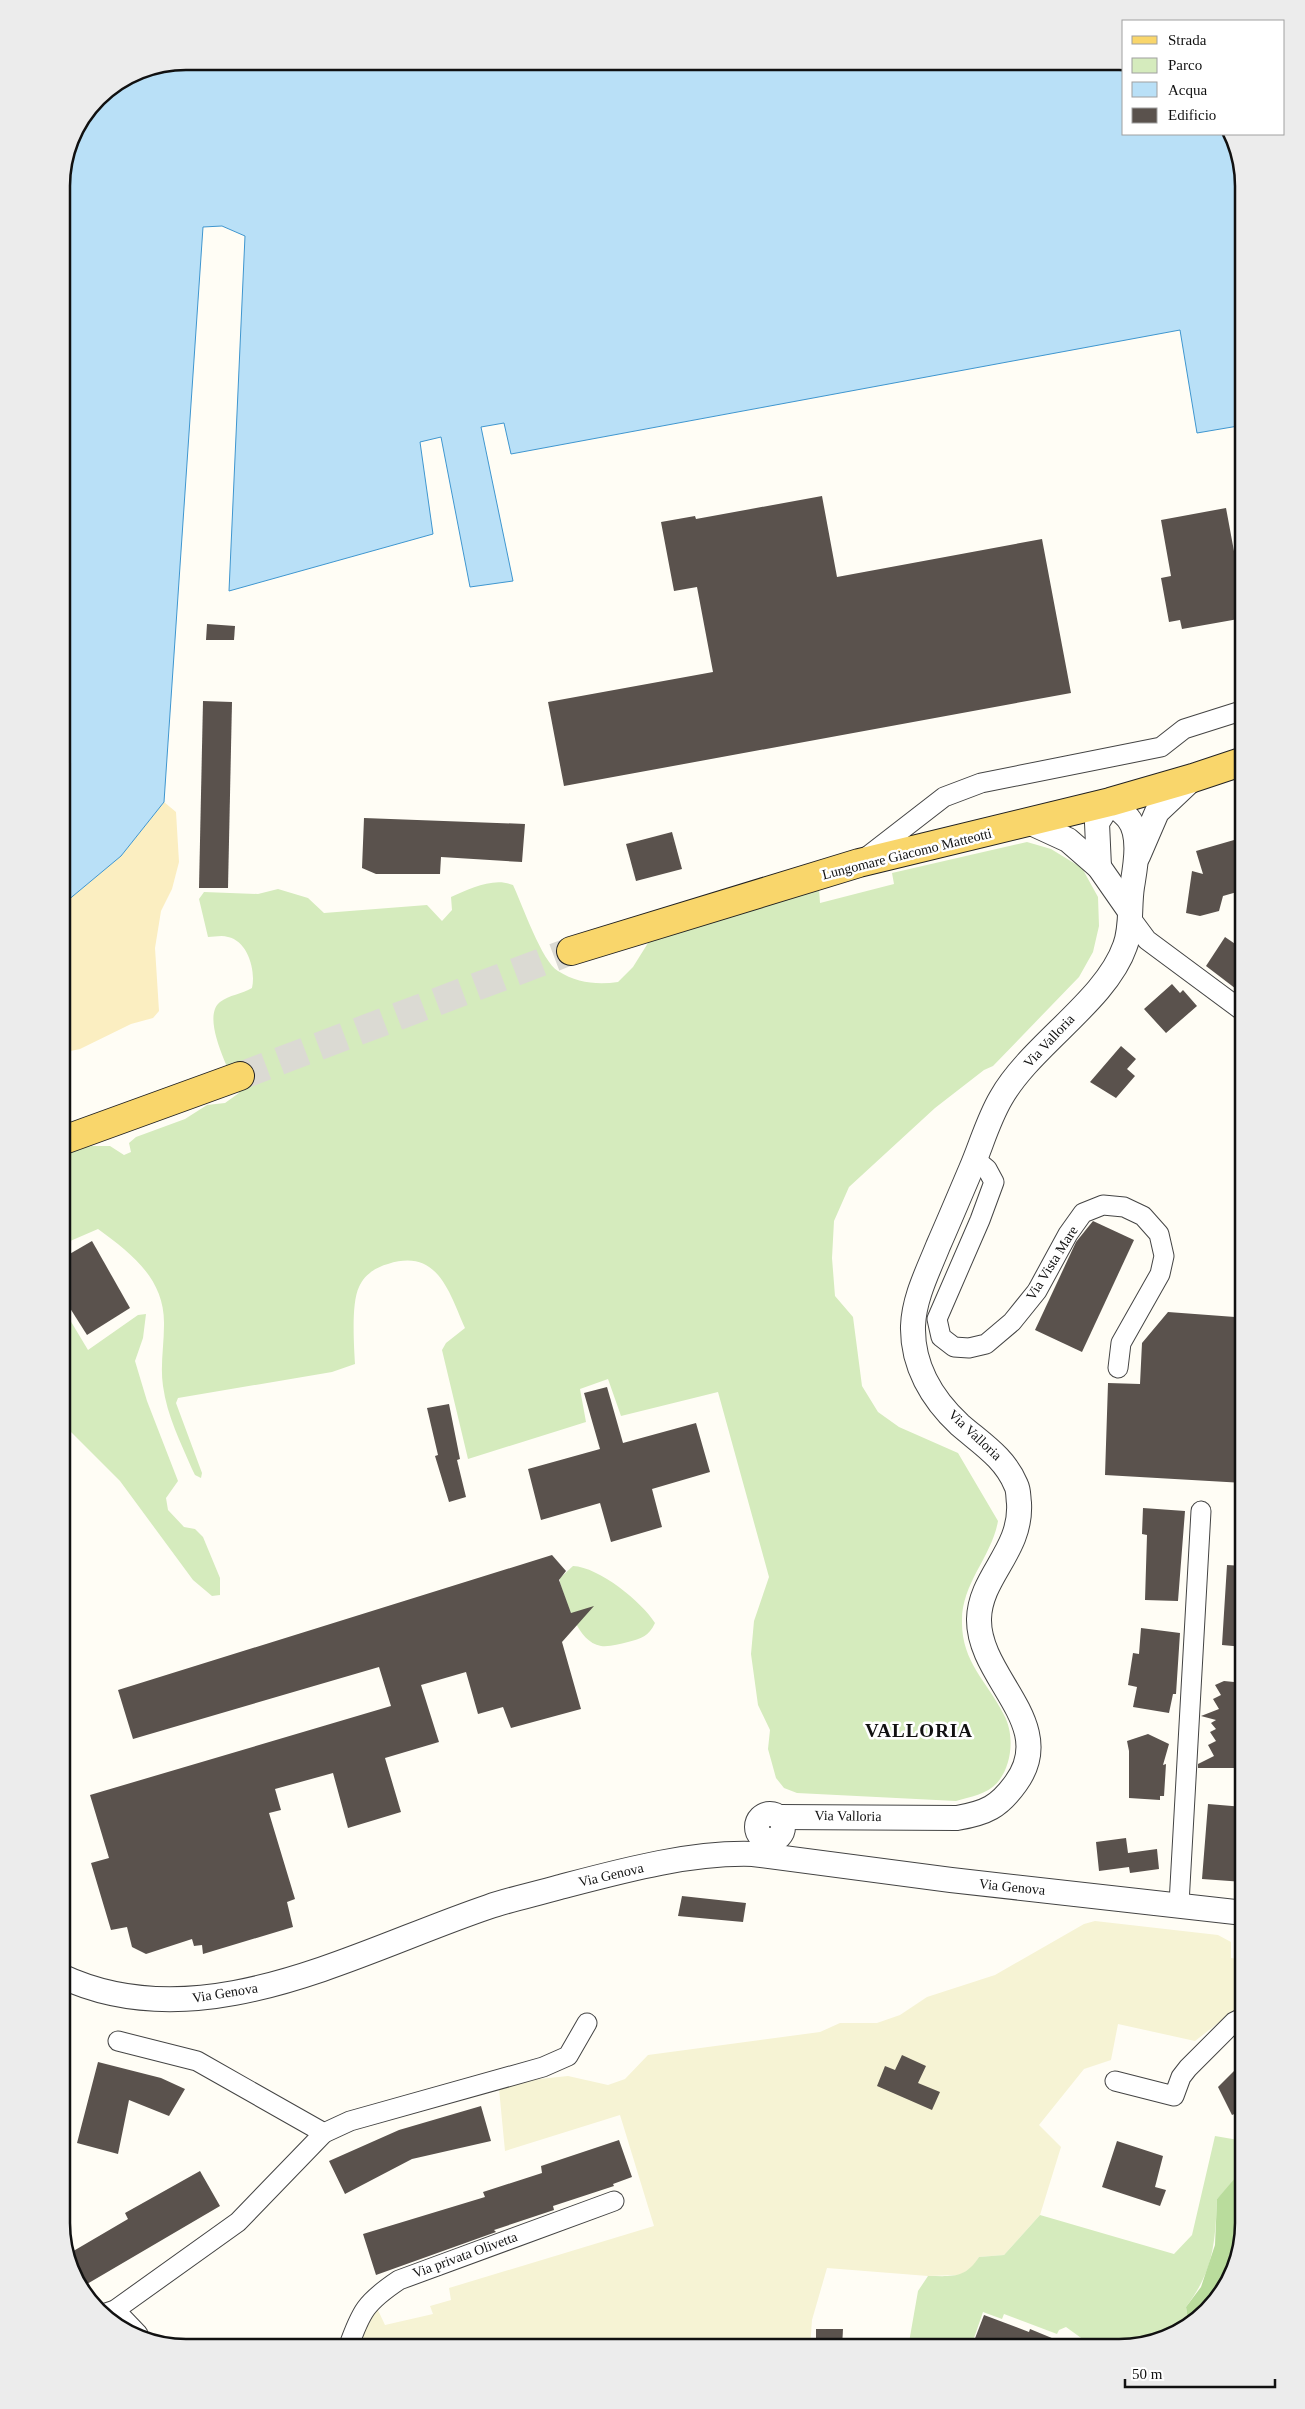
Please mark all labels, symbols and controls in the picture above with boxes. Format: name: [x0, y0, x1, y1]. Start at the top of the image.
legend: [1122, 20, 1285, 135]
text: Strada: [1168, 32, 1207, 48]
text: Parco: [1168, 57, 1202, 73]
text: Acqua: [1168, 82, 1207, 98]
text: Edificio: [1168, 107, 1216, 123]
street label: Lungomare Giacomo Matteotti: [821, 826, 993, 882]
street label: Via Valloria: [1021, 1011, 1078, 1071]
street label: Via Vista Mare: [1023, 1223, 1081, 1303]
street label: Via Valloria: [945, 1407, 1005, 1464]
district label: VALLORIA: [865, 1720, 973, 1741]
street label: Via Valloria: [814, 1808, 882, 1824]
street label: Via Genova: [577, 1860, 646, 1890]
street label: Via Genova: [978, 1876, 1047, 1898]
street label: Via Genova: [191, 1980, 260, 2006]
street label: Via privata Olivetta: [411, 2229, 520, 2281]
scale bar: [1125, 2356, 1275, 2388]
text: 50 m: [1132, 2366, 1163, 2382]

